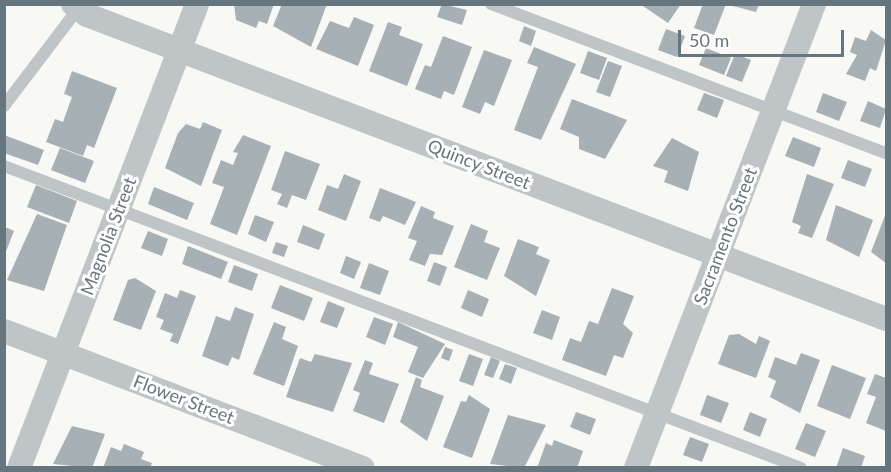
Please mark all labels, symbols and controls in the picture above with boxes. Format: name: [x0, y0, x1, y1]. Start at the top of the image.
scale bar: [681, 18, 848, 56]
text: 50 m: [689, 29, 729, 51]
street label: Quincy Street: [424, 134, 534, 194]
street label: Sacramento Street: [689, 164, 761, 308]
street label: Magnolia Street: [76, 174, 140, 298]
street label: Flower Street: [130, 370, 238, 428]

